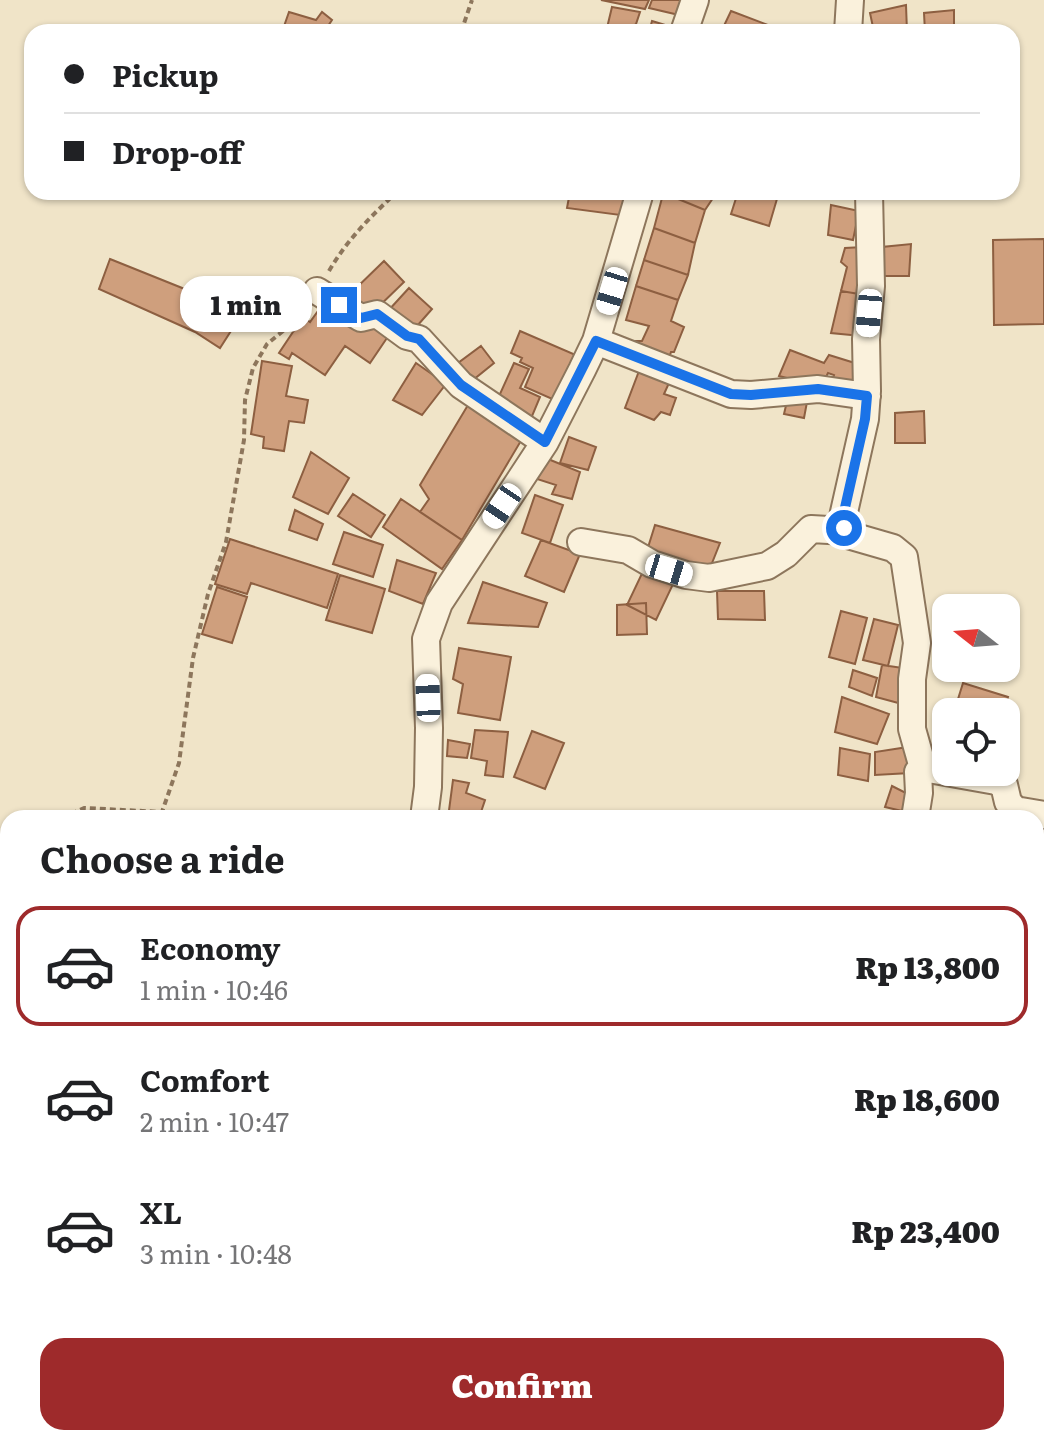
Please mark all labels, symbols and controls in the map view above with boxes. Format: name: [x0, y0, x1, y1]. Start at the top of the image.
text: Pickup: [112, 52, 219, 96]
text: Drop-off: [112, 129, 242, 173]
car: [594, 265, 630, 317]
callout: 1 min: [179, 277, 311, 333]
text: 1 min: [211, 284, 281, 323]
route end: [321, 287, 357, 323]
car: [855, 288, 883, 338]
car: [479, 479, 525, 533]
route start: [826, 510, 862, 546]
car: [643, 552, 695, 588]
north arrow: [932, 594, 1020, 682]
map controls: [932, 594, 1020, 786]
car: [415, 674, 441, 722]
button: locate: [932, 698, 1020, 786]
text: Choose a ride: [40, 831, 285, 884]
text: Economy: [140, 925, 280, 969]
icon: car: [44, 930, 116, 1002]
text: Rp 13,800: [855, 944, 1000, 988]
text: 1 min · 10:46: [140, 969, 288, 1008]
text: Comfort: [140, 1057, 270, 1101]
icon: car: [44, 1062, 116, 1134]
text: Rp 18,600: [854, 1076, 1000, 1120]
text: 2 min · 10:47: [140, 1101, 289, 1140]
text: XL: [140, 1189, 182, 1233]
icon: car: [44, 1194, 116, 1266]
text: Rp 23,400: [851, 1208, 1000, 1252]
text: 3 min · 10:48: [140, 1233, 292, 1272]
button: Confirm: [40, 1338, 1004, 1430]

